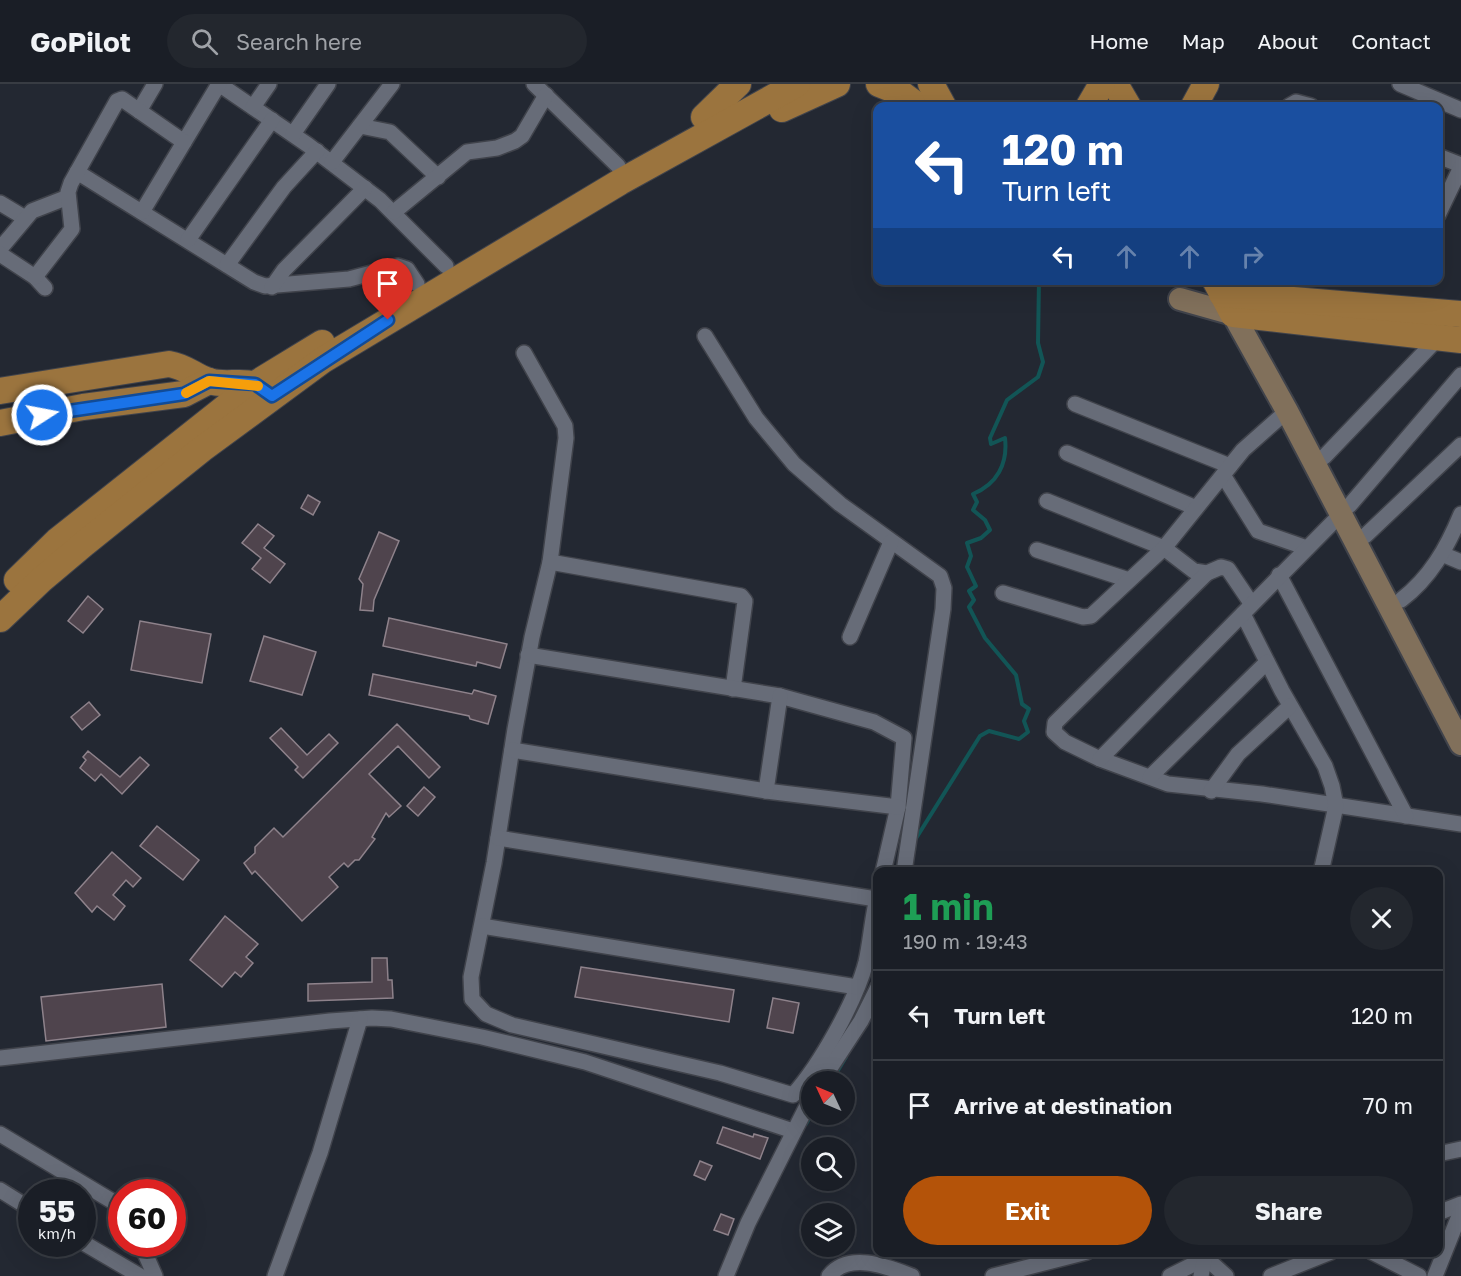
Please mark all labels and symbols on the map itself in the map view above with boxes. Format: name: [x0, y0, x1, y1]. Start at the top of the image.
pin: [362, 258, 413, 320]
position arrow: [10, 383, 74, 447]
north arrow: [801, 1071, 855, 1125]
speed limit sign: 60: [108, 1179, 186, 1257]

